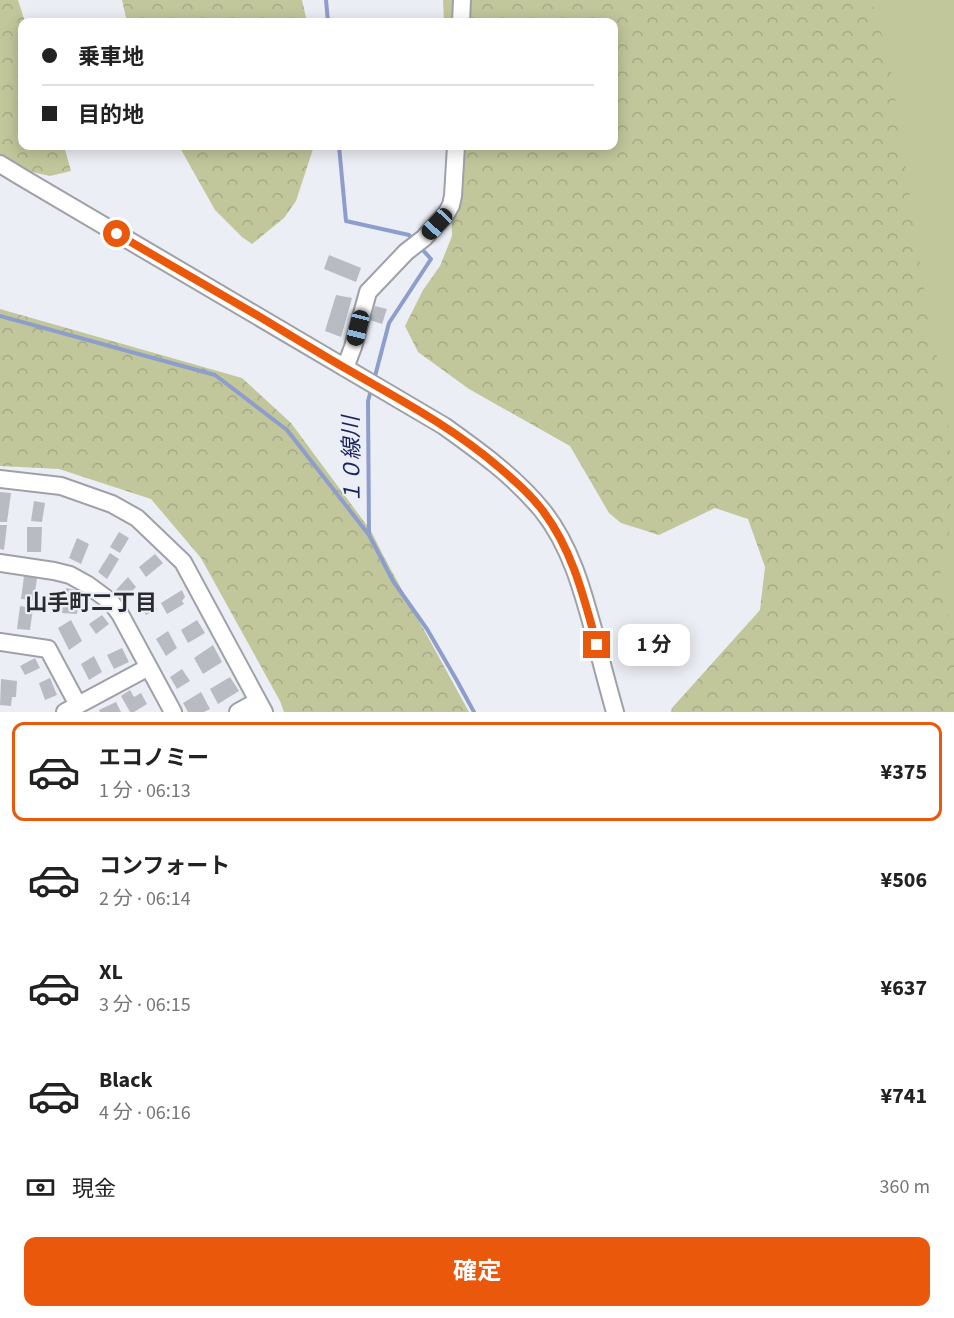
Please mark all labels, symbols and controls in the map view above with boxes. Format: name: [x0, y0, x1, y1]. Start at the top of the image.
text: 乗車地: [78, 41, 144, 73]
text: 目的地: [78, 99, 144, 131]
car: [418, 205, 456, 243]
route start: [103, 220, 130, 247]
car: [345, 308, 371, 348]
water label: １０線川: [335, 414, 369, 504]
district label: 山手町二丁目: [25, 587, 157, 619]
callout: 1 分: [618, 624, 690, 666]
route end: [583, 631, 610, 658]
text: 1 分: [637, 631, 671, 659]
text: エコノミー: [99, 742, 209, 774]
icon: car: [27, 745, 81, 799]
text: ¥375: [881, 756, 927, 788]
text: 1 分 · 06:13: [99, 777, 191, 805]
text: コンフォート: [99, 850, 230, 882]
icon: car: [27, 853, 81, 907]
text: ¥506: [881, 864, 927, 896]
text: 2 分 · 06:14: [99, 885, 191, 913]
text: XL: [99, 956, 123, 988]
icon: car: [27, 961, 81, 1015]
text: ¥637: [881, 972, 927, 1004]
text: 3 分 · 06:15: [99, 991, 191, 1019]
text: Black: [99, 1064, 153, 1096]
icon: car: [27, 1069, 81, 1123]
text: ¥741: [881, 1080, 927, 1112]
text: 4 分 · 06:16: [99, 1099, 191, 1127]
icon: cash: [24, 1171, 57, 1204]
text: 現金: [72, 1173, 116, 1205]
text: 360 m: [880, 1173, 930, 1201]
button: 確定: [24, 1237, 930, 1306]

